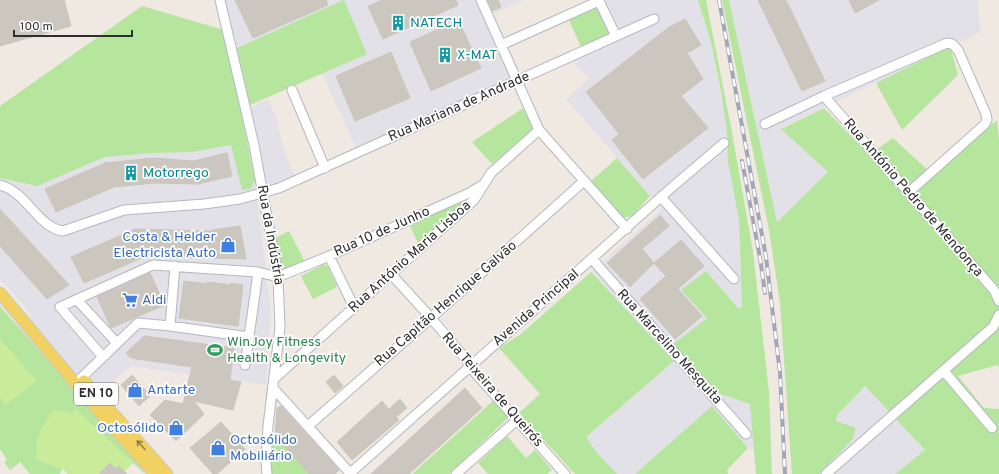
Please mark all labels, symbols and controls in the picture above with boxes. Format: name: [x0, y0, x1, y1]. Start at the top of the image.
scale bar: [14, 12, 132, 38]
building icon: NATECH: [389, 14, 407, 32]
place label: NATECH: [410, 15, 462, 32]
text: 100 m: [20, 19, 53, 35]
building icon: X-MAT: [436, 46, 454, 64]
place label: X-MAT: [457, 47, 498, 64]
street label: Rua Mariana de Andrade: [386, 68, 532, 146]
street label: Rua António Pedro de Mendonça: [840, 115, 986, 281]
building icon: Motorrego: [122, 164, 140, 182]
place label: Motorrego: [143, 165, 209, 182]
street label: Rua da Indústria: [253, 184, 287, 286]
street label: Rua António Maria Lisboa: [345, 197, 475, 317]
street label: Rua 10 de Junho: [331, 203, 433, 261]
place label: Costa & Helder Electricista Auto: [113, 229, 217, 262]
shop icon: Costa & Helder Electricista Auto: [219, 236, 237, 254]
street label: Rua Capitão Henrique Galvão: [371, 237, 521, 371]
street label: Avenida Principal: [489, 266, 583, 350]
street label: Rua Marcelino Mesquita: [613, 286, 725, 408]
supermarket icon: Aldi: [121, 291, 139, 309]
place label: Aldi: [142, 292, 167, 309]
street label: Rua Teixeira de Queirós: [438, 329, 546, 451]
place label: WinJoy Fitness Health & Longevity: [227, 334, 346, 367]
sports icon: WinJoy Fitness Health & Longevity: [206, 341, 224, 359]
shop icon: Antarte: [126, 381, 144, 399]
place label: Antarte: [147, 382, 195, 399]
road number: EN 10: [74, 383, 118, 405]
shop icon: Octosólido: [167, 419, 185, 437]
place label: Octosólido: [97, 420, 164, 437]
place label: Octosólido Mobiliário: [230, 432, 297, 465]
shop icon: Octosólido Mobiliário: [209, 439, 227, 457]
one-way arrow: [136, 440, 145, 450]

